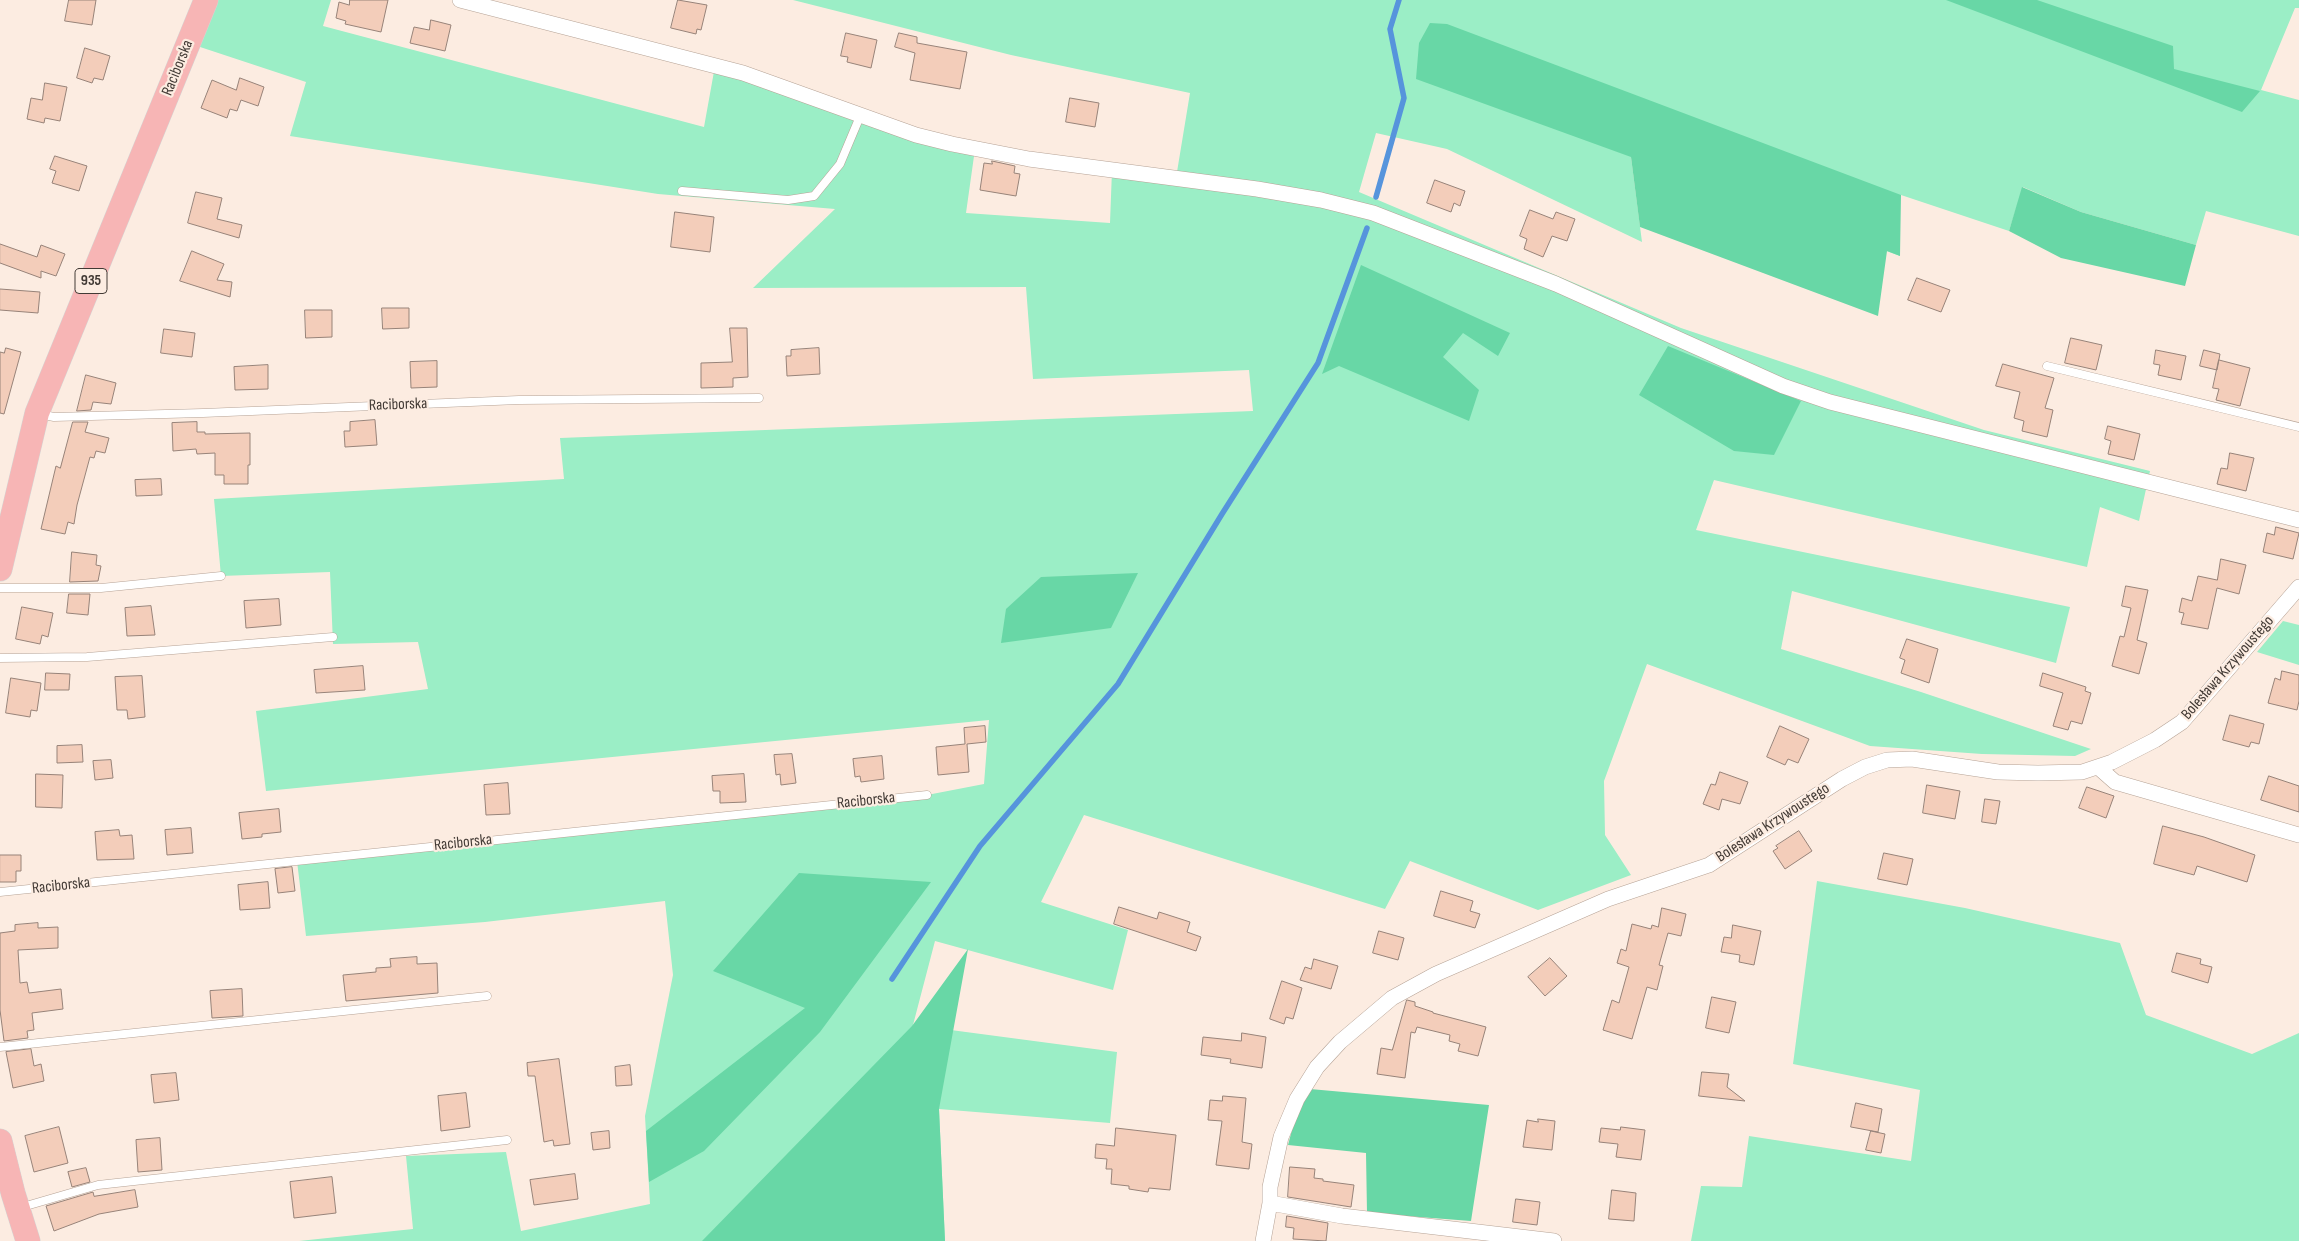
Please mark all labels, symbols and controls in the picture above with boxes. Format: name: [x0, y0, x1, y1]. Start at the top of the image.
street label: Raciborska: [158, 37, 198, 99]
road number: 935: [75, 268, 107, 294]
street label: Raciborska: [368, 394, 428, 416]
street label: Bolesława Krzywoustego: [2178, 612, 2278, 724]
street label: Bolesława Krzywoustego: [1713, 779, 1833, 867]
street label: Raciborska: [836, 788, 896, 814]
street label: Raciborska: [433, 830, 493, 856]
street label: Raciborska: [31, 873, 91, 899]

